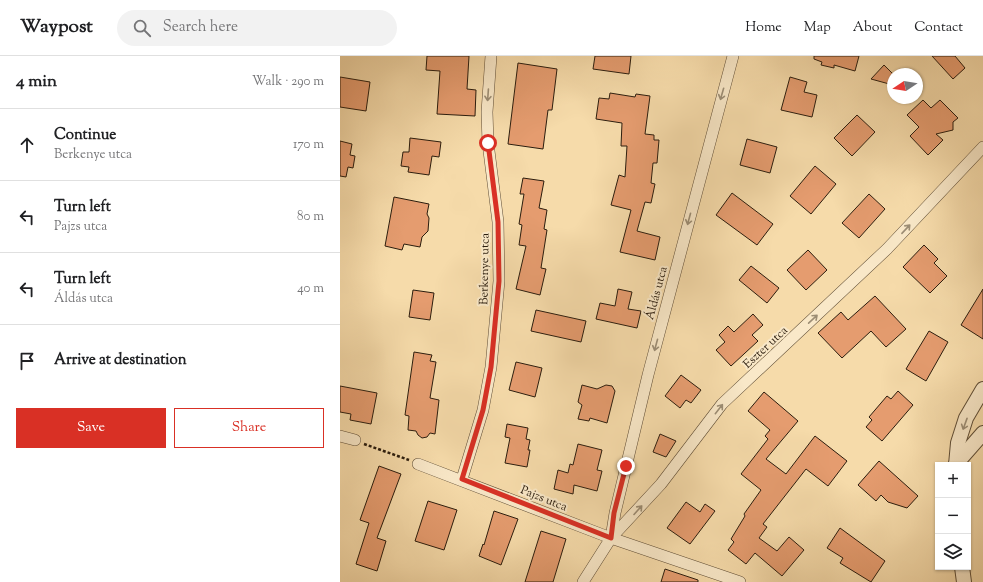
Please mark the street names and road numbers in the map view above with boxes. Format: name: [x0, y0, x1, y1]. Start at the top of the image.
street label: Berkenye utca: [475, 232, 495, 305]
street label: Áldás utca: [641, 264, 673, 322]
street label: Eszter utca: [739, 322, 792, 373]
street label: Pajzs utca: [517, 481, 570, 517]

